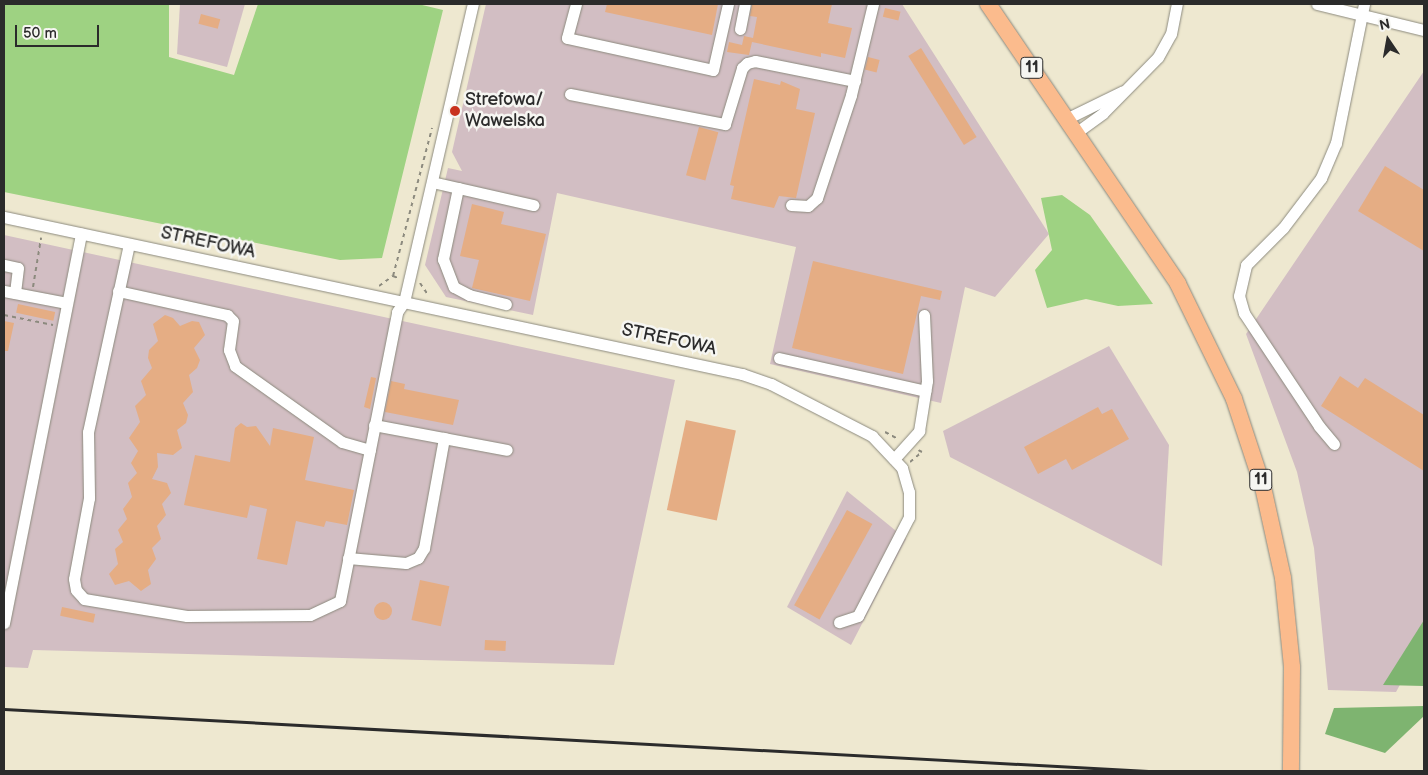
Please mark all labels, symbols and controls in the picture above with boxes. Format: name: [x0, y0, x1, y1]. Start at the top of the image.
scale bar: [18, 15, 101, 47]
north arrow: [1363, 15, 1413, 65]
text: N: [1378, 15, 1392, 34]
text: 50 m: [23, 24, 57, 43]
road number: 11: [1020, 54, 1044, 82]
place label: Strefowa/ Wawelska: [465, 90, 545, 132]
marker: Strefowa/ Wawelska: [449, 105, 461, 117]
street label: STREFOWA: [159, 222, 257, 264]
street label: STREFOWA: [620, 319, 718, 361]
road number: 11: [1248, 466, 1274, 494]

